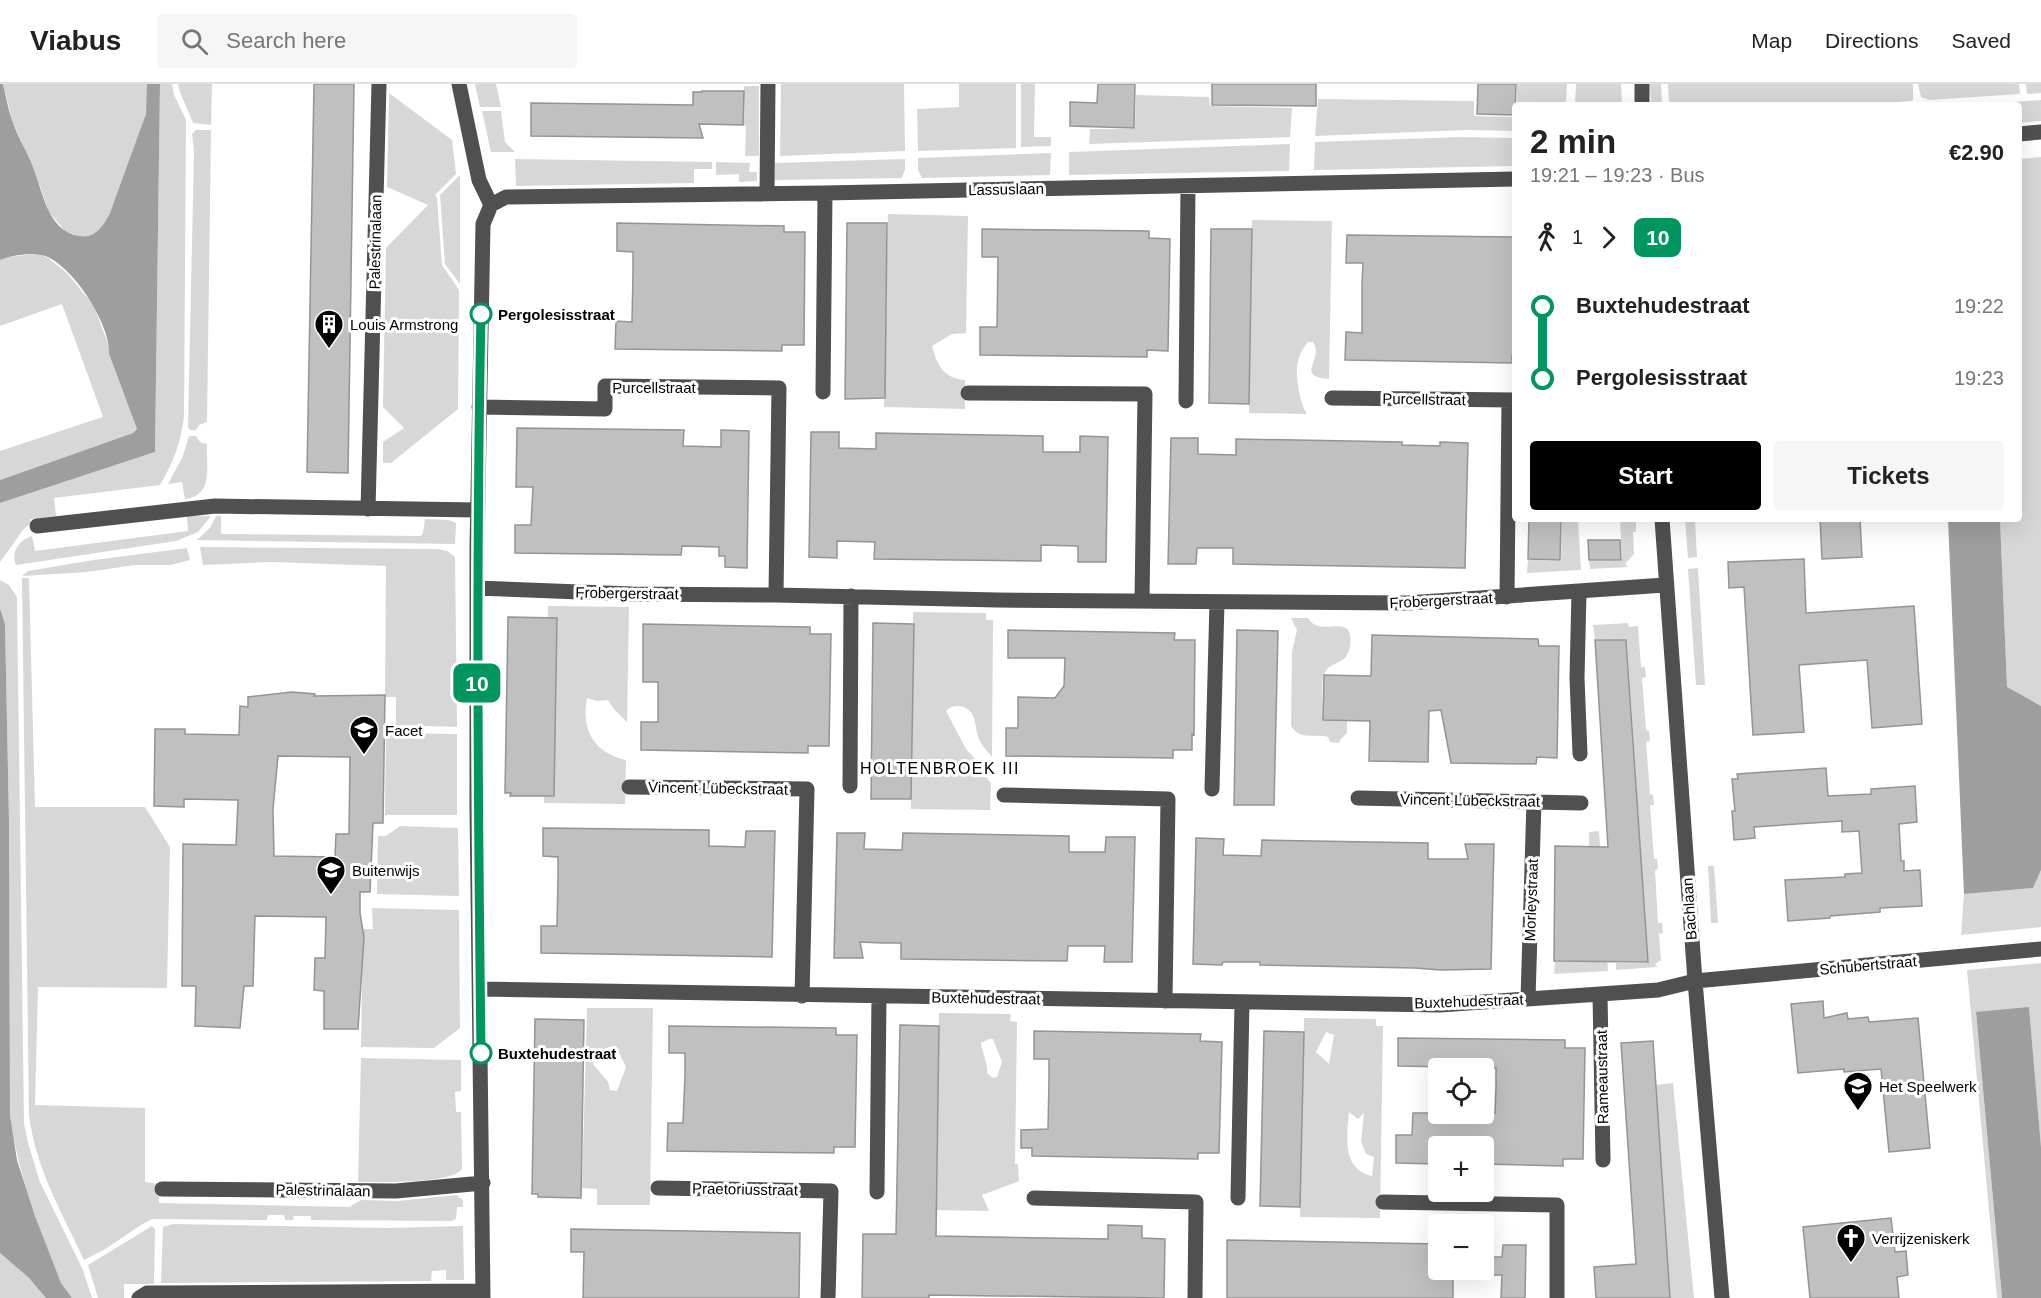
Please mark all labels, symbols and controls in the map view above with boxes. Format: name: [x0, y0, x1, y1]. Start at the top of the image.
search box: [157, 14, 577, 68]
text: Viabus: [30, 25, 121, 56]
icon: search: [178, 25, 211, 58]
text: Search here: [226, 28, 346, 53]
text: Map: [1751, 29, 1792, 52]
text: Directions: [1825, 29, 1918, 52]
text: Saved: [1951, 29, 2011, 52]
text: 2 min: [1530, 123, 1616, 160]
text: €2.90: [1949, 140, 2004, 165]
text: 19:21 – 19:23 · Bus: [1530, 164, 1705, 186]
street label: Lassuslaan: [968, 180, 1044, 198]
street label: Palestrinalaan: [366, 194, 384, 290]
icon: walk: [1530, 221, 1563, 254]
icon: forward: [1592, 221, 1625, 254]
text: 1: [1572, 226, 1583, 248]
text: 10: [1646, 226, 1669, 249]
text: Buxtehudestraat: [1576, 293, 1750, 318]
text: 19:22: [1954, 295, 2004, 317]
marker: Pergolesisstraat: [470, 303, 492, 325]
place label: Pergolesisstraat: [498, 306, 615, 323]
building icon: Louis Armstrong: [313, 308, 345, 350]
place label: Louis Armstrong: [350, 316, 458, 333]
text: Pergolesisstraat: [1576, 365, 1747, 390]
text: 19:23: [1954, 367, 2004, 389]
street label: Purcellstraat: [612, 379, 697, 396]
street label: Purcellstraat: [1382, 390, 1467, 408]
button: Start: [1530, 441, 1761, 510]
button: Tickets: [1773, 441, 2004, 510]
street label: Frobergerstraat: [575, 584, 680, 602]
street label: Frobergerstraat: [1389, 589, 1494, 611]
line badge: 10: [450, 664, 504, 702]
text: 10: [465, 672, 489, 695]
school or university icon: Facet: [348, 714, 380, 756]
place label: Facet: [385, 722, 423, 739]
district label: HOLTENBROEK III: [860, 760, 1020, 777]
street label: Vincent Lübeckstraat: [648, 778, 789, 798]
street label: Vincent Lübeckstraat: [1400, 790, 1541, 810]
school or university icon: Buitenwijs: [315, 854, 347, 896]
street label: Morleystraat: [1521, 858, 1541, 942]
place label: Buitenwijs: [352, 862, 420, 879]
street label: Bachlaan: [1678, 877, 1700, 941]
street label: Schubertstraat: [1819, 952, 1918, 978]
street label: Buxtehudestraat: [931, 989, 1042, 1007]
street label: Buxtehudestraat: [1414, 991, 1525, 1011]
street label: Rameaustraat: [1593, 1029, 1611, 1124]
marker: Buxtehudestraat: [470, 1042, 492, 1064]
place label: Buxtehudestraat: [498, 1045, 616, 1062]
map controls: [1428, 1058, 1494, 1280]
button: locate: [1428, 1058, 1494, 1124]
school or university icon: Het Speelwerk: [1842, 1070, 1874, 1112]
place label: Het Speelwerk: [1879, 1078, 1977, 1095]
button: +: [1428, 1136, 1494, 1202]
street label: Praetoriusstraat: [692, 1180, 799, 1198]
street label: Palestrinalaan: [275, 1181, 371, 1199]
button: −: [1428, 1214, 1494, 1280]
church icon: Verrijzeniskerk: [1835, 1222, 1867, 1264]
place label: Verrijzeniskerk: [1872, 1230, 1970, 1247]

